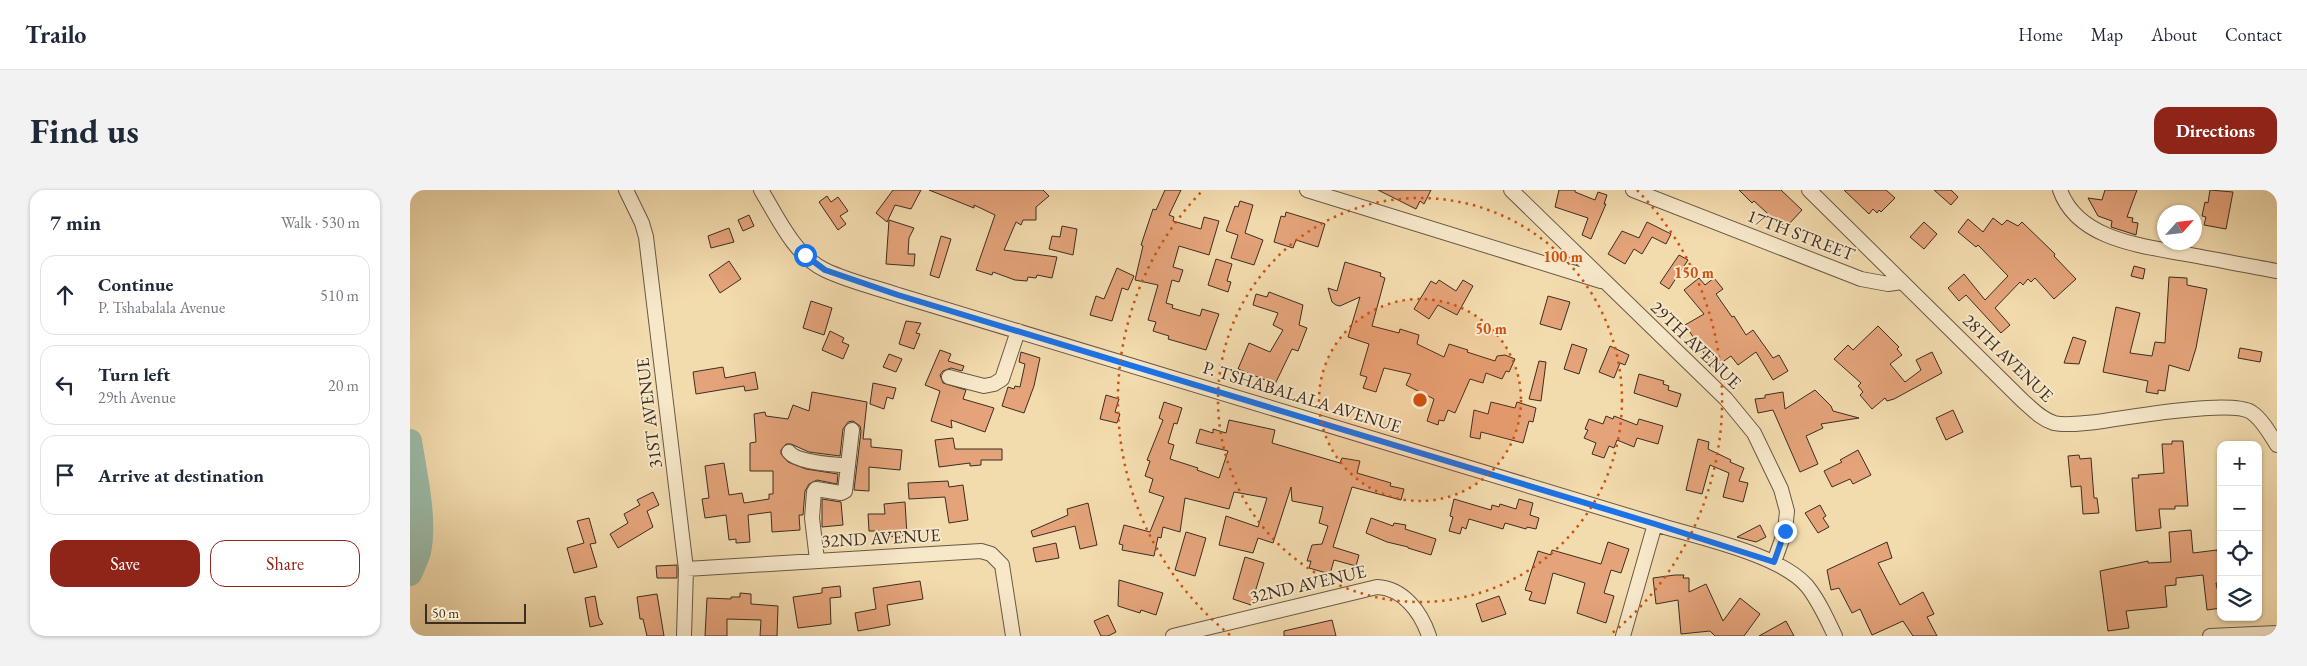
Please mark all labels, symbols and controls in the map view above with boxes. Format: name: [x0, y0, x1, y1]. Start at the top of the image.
text: Trailo: [25, 19, 86, 50]
text: Home: [2018, 23, 2063, 46]
text: Map: [2091, 23, 2123, 46]
text: About: [2151, 23, 2197, 46]
text: Contact: [2225, 23, 2282, 46]
button: Directions: [2154, 107, 2277, 154]
text: Find us: [30, 108, 139, 153]
street label: 17TH STREET: [1744, 204, 1859, 266]
north arrow: [2157, 205, 2202, 250]
text: 7 min: [50, 209, 101, 236]
text: Walk · 530 m: [281, 212, 360, 233]
route start: [794, 244, 817, 267]
text: 100 m: [1543, 247, 1583, 266]
text: 150 m: [1674, 263, 1714, 282]
text: Continue: [98, 272, 173, 297]
icon: ahead: [51, 281, 79, 309]
text: 510 m: [320, 285, 359, 306]
street label: 29TH AVENUE: [1646, 296, 1747, 394]
text: P. Tshabalala Avenue: [98, 297, 225, 318]
street label: 28TH AVENUE: [1958, 309, 2059, 407]
text: 50 m: [1475, 319, 1507, 338]
street label: P. TSHABALALA AVENUE: [1200, 355, 1404, 438]
street label: 31ST AVENUE: [630, 356, 667, 470]
text: Turn left: [98, 362, 170, 387]
icon: left: [51, 371, 79, 399]
text: 20 m: [328, 375, 359, 396]
text: 29th Avenue: [98, 387, 176, 408]
centre of rings: [1411, 391, 1429, 409]
map controls: [2217, 441, 2262, 621]
button: +: [2217, 441, 2262, 486]
icon: arrive: [51, 461, 79, 489]
text: Arrive at destination: [98, 463, 264, 488]
button: −: [2217, 486, 2262, 531]
route end: [1774, 520, 1797, 543]
street label: 32ND AVENUE: [821, 523, 941, 552]
button: locate: [2217, 531, 2262, 576]
button: Save: [50, 540, 200, 587]
button: Share: [210, 540, 360, 587]
street label: 32ND AVENUE: [1248, 559, 1368, 608]
button: layers: [2217, 576, 2262, 621]
scale bar: [425, 601, 526, 624]
text: 50 m: [432, 604, 459, 622]

